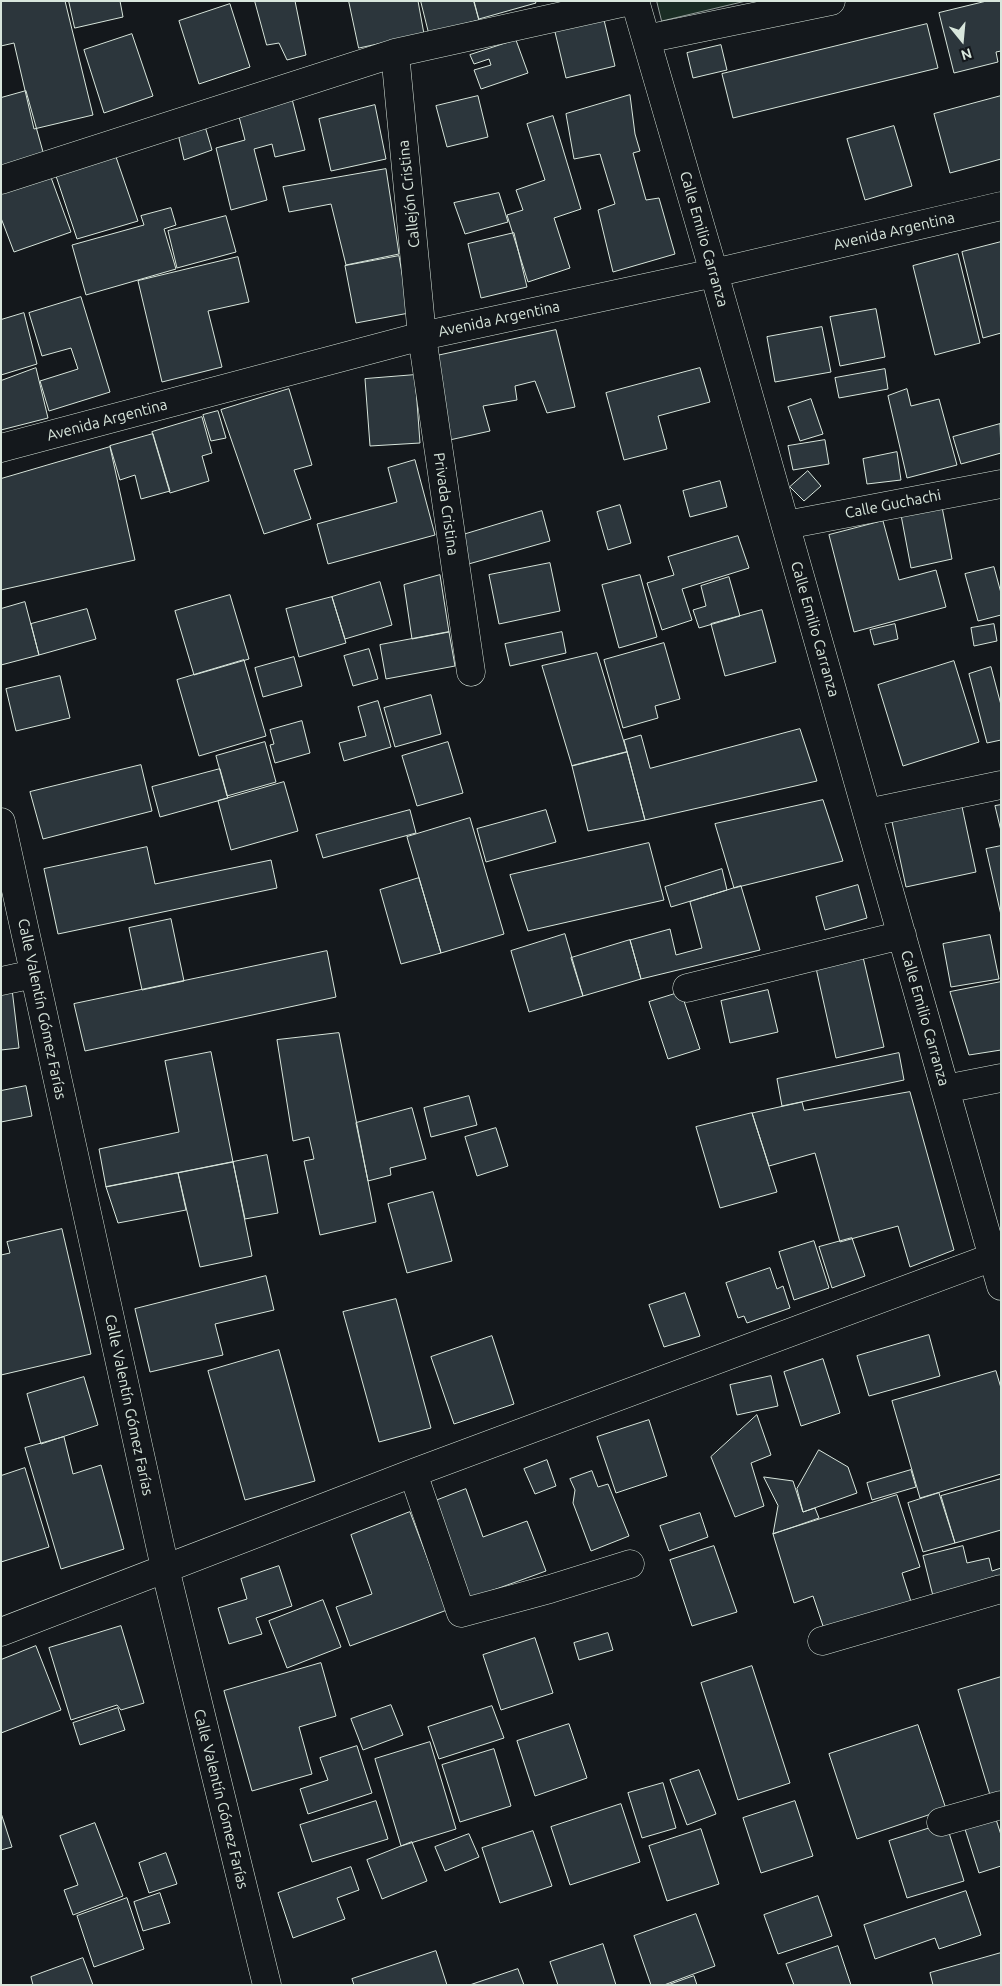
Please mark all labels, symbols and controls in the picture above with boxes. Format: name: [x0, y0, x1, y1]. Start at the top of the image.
north arrow: [937, 15, 987, 65]
text: N: [959, 45, 974, 64]
street label: Callejón Cristina: [394, 139, 424, 249]
street label: Calle Emilio Carranza: [676, 169, 732, 309]
street label: Avenida Argentina: [832, 208, 956, 254]
street label: Avenida Argentina: [437, 297, 561, 341]
street label: Avenida Argentina: [45, 395, 169, 445]
street label: Privada Cristina: [430, 451, 462, 557]
street label: Calle Guchachi: [843, 486, 943, 522]
street label: Calle Emilio Carranza: [787, 559, 843, 699]
street label: Calle Valentín Gómez Farías: [14, 917, 70, 1101]
street label: Calle Emilio Carranza: [897, 948, 953, 1088]
street label: Calle Valentín Gómez Farías: [101, 1313, 157, 1497]
street label: Calle Valentín Gómez Farías: [190, 1707, 252, 1891]

